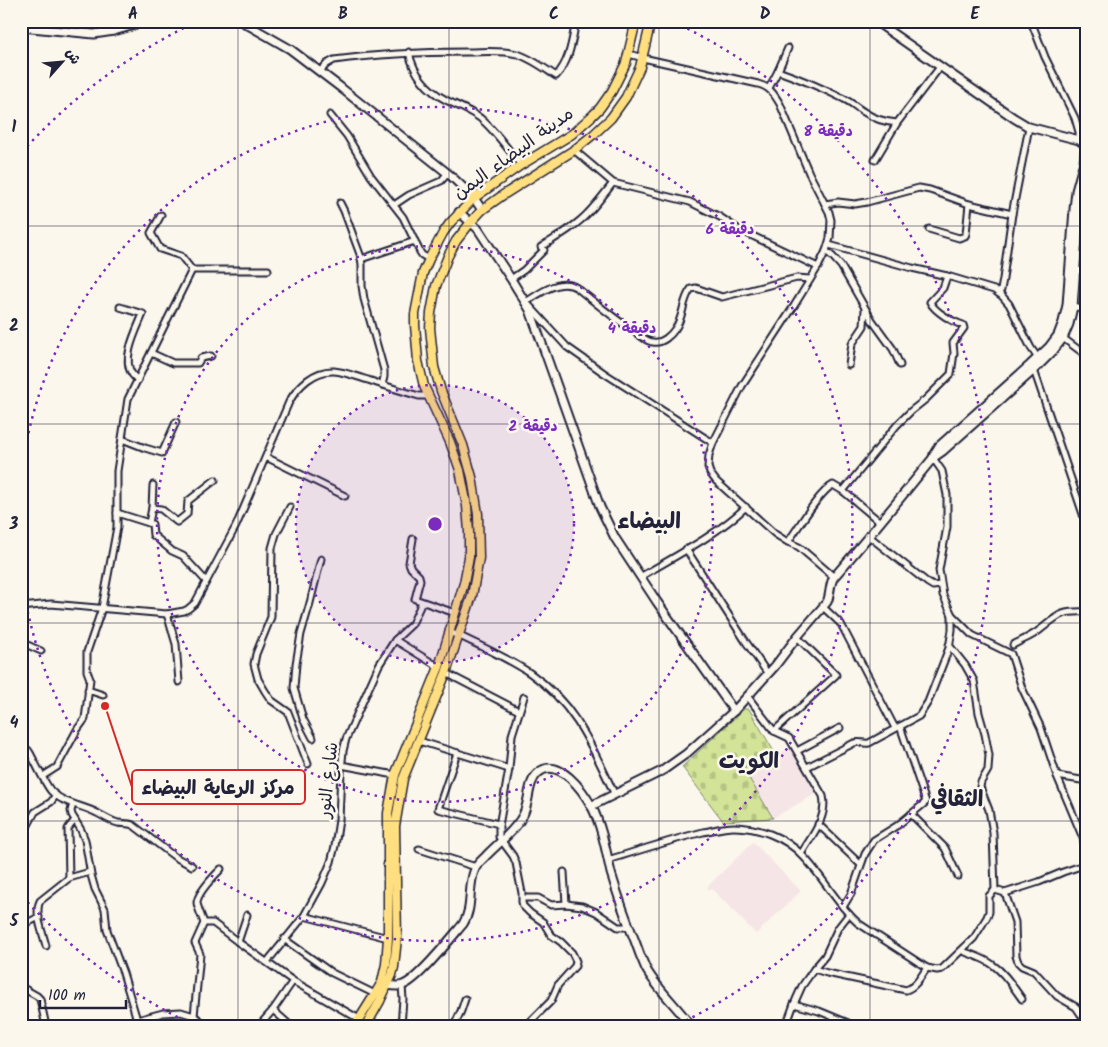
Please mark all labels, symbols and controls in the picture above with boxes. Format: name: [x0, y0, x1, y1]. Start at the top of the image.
text: A: [128, 2, 138, 27]
text: B: [338, 2, 348, 27]
text: C: [549, 2, 559, 27]
text: D: [760, 2, 771, 27]
text: E: [971, 2, 981, 27]
north arrow: [38, 38, 88, 88]
text: ش: [59, 45, 86, 68]
street label: مدينة البيضاء اليمن: [448, 100, 580, 208]
text: 1: [12, 115, 17, 140]
text: 8 دقيقة: [803, 120, 853, 144]
text: 6 دقيقة: [706, 218, 754, 242]
text: 2: [9, 314, 19, 339]
text: 4 دقيقة: [608, 317, 656, 341]
text: 2 دقيقة: [508, 415, 558, 439]
district label: البيضاء: [617, 505, 681, 540]
text: 3: [9, 512, 19, 537]
centre of rings: [426, 515, 444, 533]
text: 4: [10, 711, 19, 736]
street label: شارع النور: [310, 741, 347, 821]
district label: الكويت: [719, 745, 779, 780]
callout: مركز الرعاية البيضاء: [132, 770, 305, 804]
text: مركز الرعاية البيضاء: [141, 774, 295, 804]
district label: الثقافي: [931, 783, 983, 818]
text: 5: [9, 909, 20, 934]
scale bar: [40, 977, 126, 1009]
text: 100 m: [48, 984, 86, 1008]

